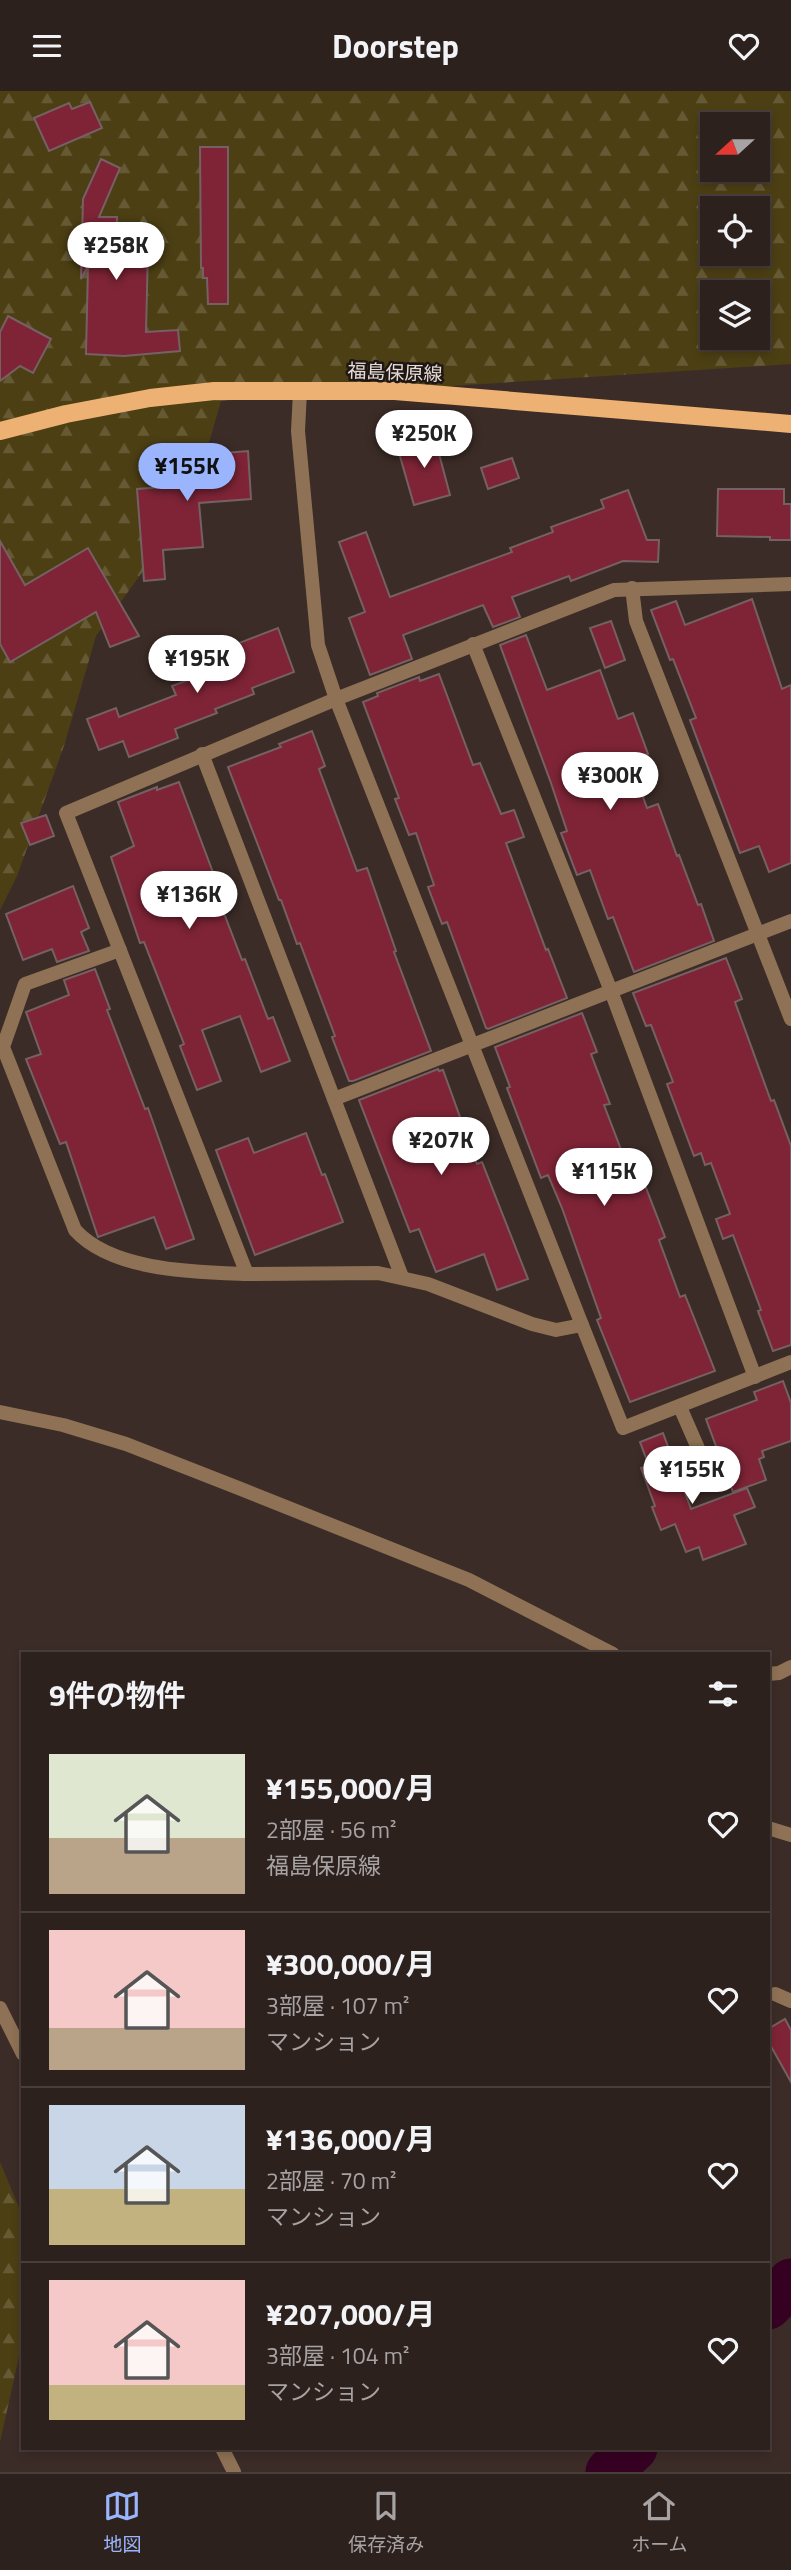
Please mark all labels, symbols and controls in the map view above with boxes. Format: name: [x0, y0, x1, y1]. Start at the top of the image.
text: Doorstep: [332, 22, 459, 70]
icon: menu: [28, 27, 66, 65]
icon: heart: [725, 27, 763, 65]
north arrow: [700, 112, 770, 182]
map controls: [700, 112, 770, 350]
button: locate: [700, 196, 770, 266]
pin: ¥258K: [67, 223, 165, 282]
text: ¥258K: [83, 227, 149, 262]
button: layers: [700, 280, 770, 350]
street label: 福島保原線: [347, 355, 443, 388]
pin: ¥250K: [375, 411, 473, 470]
text: ¥250K: [391, 415, 457, 450]
pin: ¥155K: [138, 443, 236, 503]
text: ¥155K: [154, 448, 220, 483]
pin: ¥195K: [148, 635, 246, 695]
text: ¥195K: [164, 640, 230, 675]
pin: ¥300K: [561, 753, 659, 812]
text: ¥300K: [577, 757, 643, 792]
pin: ¥136K: [140, 871, 238, 931]
text: ¥136K: [156, 876, 222, 911]
pin: ¥207K: [392, 1117, 490, 1177]
text: ¥207K: [408, 1122, 474, 1157]
pin: ¥115K: [555, 1149, 653, 1208]
text: ¥115K: [571, 1153, 637, 1188]
pin: ¥155K: [643, 1447, 741, 1506]
text: ¥155K: [659, 1451, 725, 1486]
text: 9件の物件: [49, 1672, 186, 1718]
icon: filters: [704, 1675, 742, 1713]
text: ¥155,000/月: [266, 1765, 435, 1811]
icon: home: [105, 1782, 189, 1866]
icon: heart: [704, 1805, 742, 1843]
text: 2部屋 · 56 m²: [266, 1812, 396, 1847]
text: 福島保原線: [266, 1848, 381, 1883]
text: ¥300,000/月: [266, 1941, 435, 1987]
icon: home: [105, 1958, 189, 2042]
icon: heart: [704, 1981, 742, 2019]
text: 3部屋 · 107 m²: [266, 1988, 409, 2023]
text: マンション: [266, 2024, 381, 2059]
text: ¥136,000/月: [266, 2116, 435, 2162]
icon: home: [105, 2133, 189, 2217]
icon: heart: [704, 2156, 742, 2194]
text: 2部屋 · 70 m²: [266, 2163, 396, 2198]
text: マンション: [266, 2199, 381, 2234]
text: ¥207,000/月: [266, 2291, 435, 2337]
icon: home: [105, 2308, 189, 2392]
icon: heart: [704, 2331, 742, 2369]
text: 3部屋 · 104 m²: [266, 2338, 409, 2373]
text: マンション: [266, 2374, 381, 2409]
tab: 地図: [103, 2487, 141, 2558]
tab: 保存済み: [348, 2487, 424, 2558]
tab: ホーム: [631, 2487, 688, 2558]

